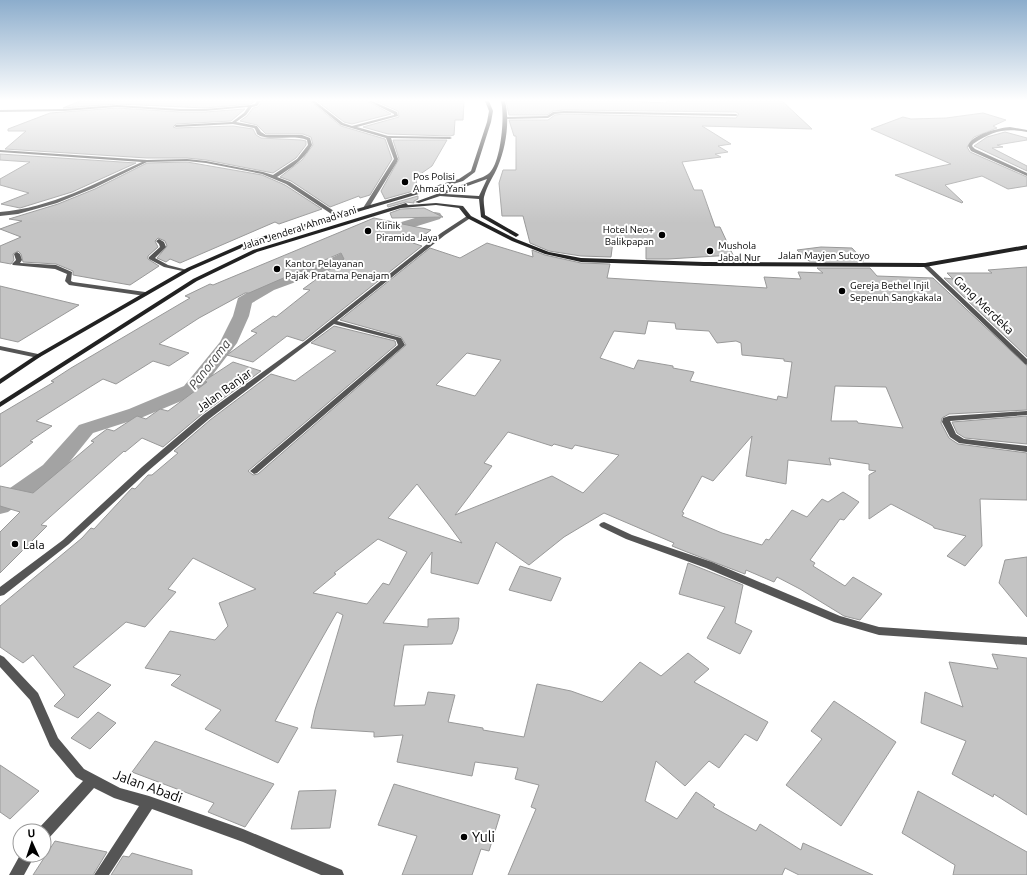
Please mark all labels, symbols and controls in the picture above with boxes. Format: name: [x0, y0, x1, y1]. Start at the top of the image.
place label: Pos Polisi Ahmad Yani: [413, 171, 466, 194]
marker: Pos Polisi Ahmad Yani: [400, 177, 410, 187]
street label: Jalan Jenderal Ahmad Yani: [240, 204, 358, 252]
place label: Klinik Piramida Jaya: [376, 220, 438, 243]
place label: Hotel Neo+ Balikpapan: [603, 224, 654, 247]
marker: Klinik Piramida Jaya: [363, 226, 373, 236]
marker: Hotel Neo+ Balikpapan: [657, 230, 667, 240]
place label: Mushola Jabal Nur: [718, 240, 761, 263]
marker: Mushola Jabal Nur: [705, 246, 715, 256]
street label: Jalan Mayjen Sutoyo: [778, 250, 870, 261]
place label: Kantor Pelayanan Pajak Pratama Penajam: [285, 258, 389, 281]
marker: Kantor Pelayanan Pajak Pratama Penajam: [272, 264, 282, 274]
street label: Gang Merdeka: [951, 273, 1017, 337]
place label: Gereja Bethel Injil Sepenuh Sangkakala: [850, 280, 942, 303]
marker: Gereja Bethel Injil Sepenuh Sangkakala: [837, 286, 847, 296]
water label: Panorama: [185, 337, 233, 391]
street label: Jalan Banjar: [194, 365, 255, 414]
place label: Lala: [23, 538, 45, 551]
marker: Lala: [10, 539, 20, 549]
street label: Jalan Abadi: [111, 766, 185, 806]
north arrow: [12, 823, 52, 863]
text: U: [27, 827, 36, 839]
place label: Yuli: [472, 829, 495, 845]
marker: Yuli: [459, 832, 469, 842]

